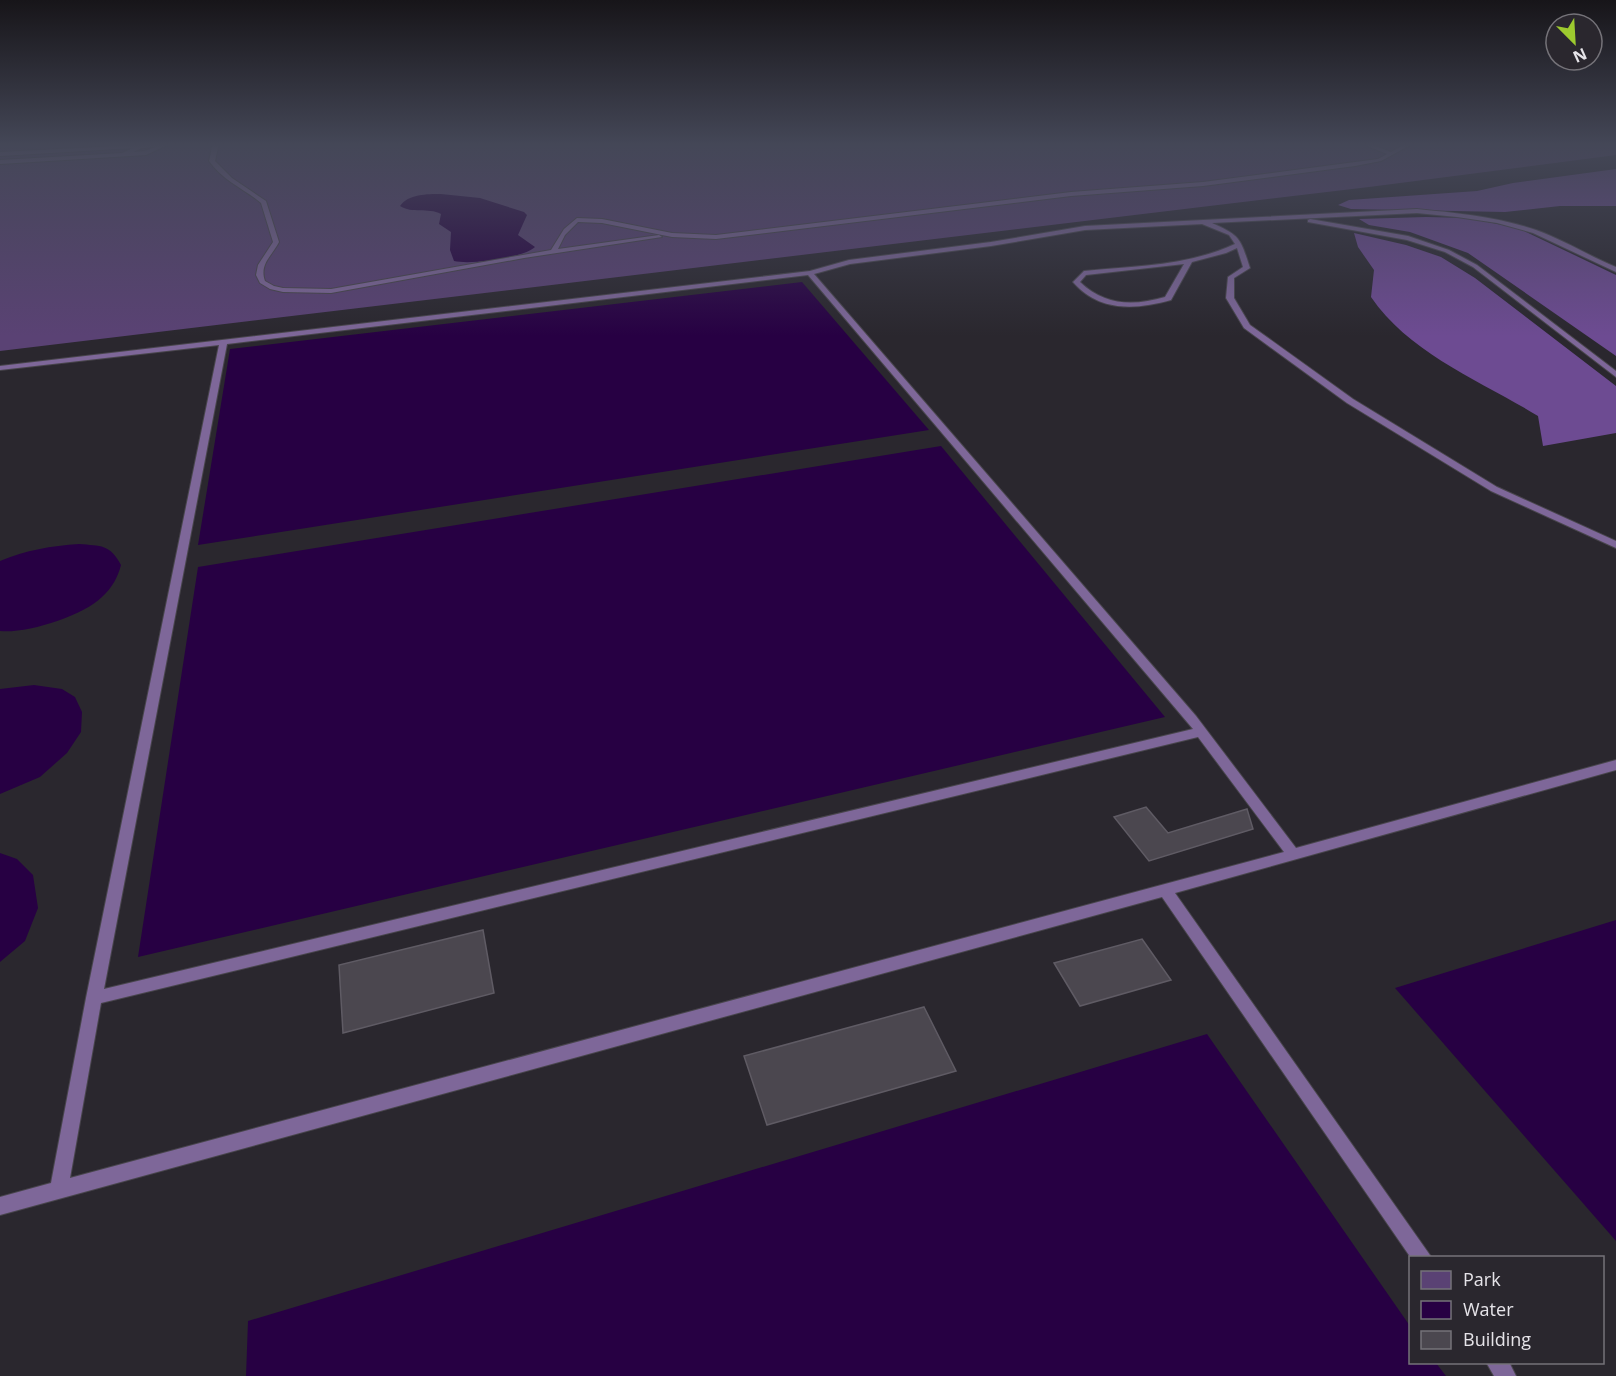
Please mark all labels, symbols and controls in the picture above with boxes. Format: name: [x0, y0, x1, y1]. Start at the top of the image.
north arrow: [1544, 12, 1604, 72]
text: N: [1570, 43, 1591, 68]
legend: [1409, 1256, 1604, 1364]
text: Park: [1463, 1267, 1501, 1291]
text: Water: [1463, 1297, 1514, 1321]
text: Building: [1463, 1327, 1531, 1351]

